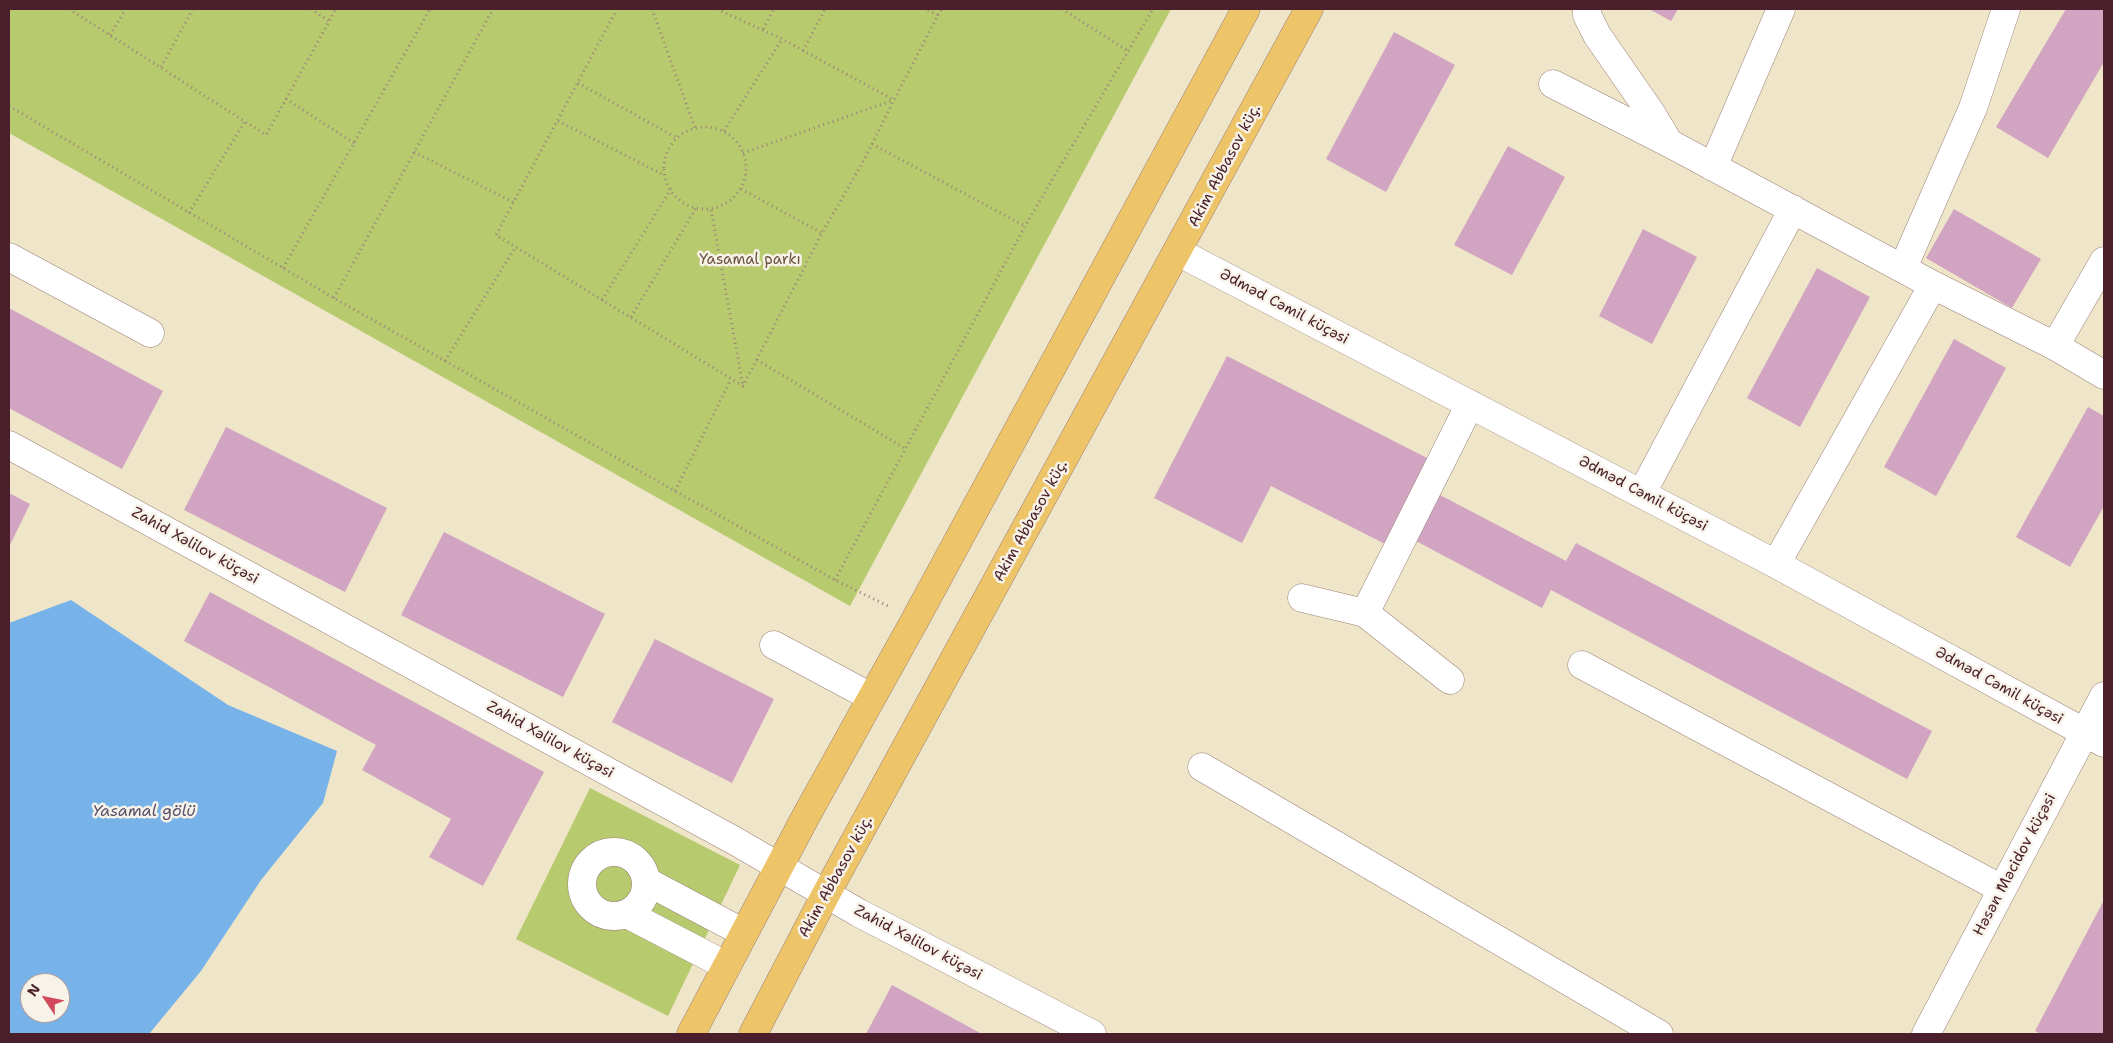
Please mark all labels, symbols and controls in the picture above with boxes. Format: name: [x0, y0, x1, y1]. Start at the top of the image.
street label: Akim Abbasov küç.: [1185, 102, 1265, 230]
park label: Yasamal parkı: [699, 251, 801, 269]
street label: Ədməd Cəmil küçəsi: [1216, 265, 1352, 349]
street label: Ədməd Cəmil küçəsi: [1575, 452, 1711, 536]
street label: Akim Abbasov küç.: [990, 457, 1072, 585]
street label: Zahid Xəlilov küçəsi: [128, 504, 262, 588]
street label: Ədməd Cəmil küçəsi: [1932, 643, 2066, 729]
street label: Zahid Xəlilov küçəsi: [483, 698, 617, 782]
street label: Həsən Məcidov küçəsi: [1970, 791, 2060, 939]
water label: Yasamal gölü: [92, 802, 196, 822]
street label: Akim Abbasov küç.: [795, 813, 877, 941]
street label: Zahid Xəlilov küçəsi: [851, 902, 985, 984]
north arrow: [20, 973, 70, 1023]
text: N: [23, 981, 44, 1000]

